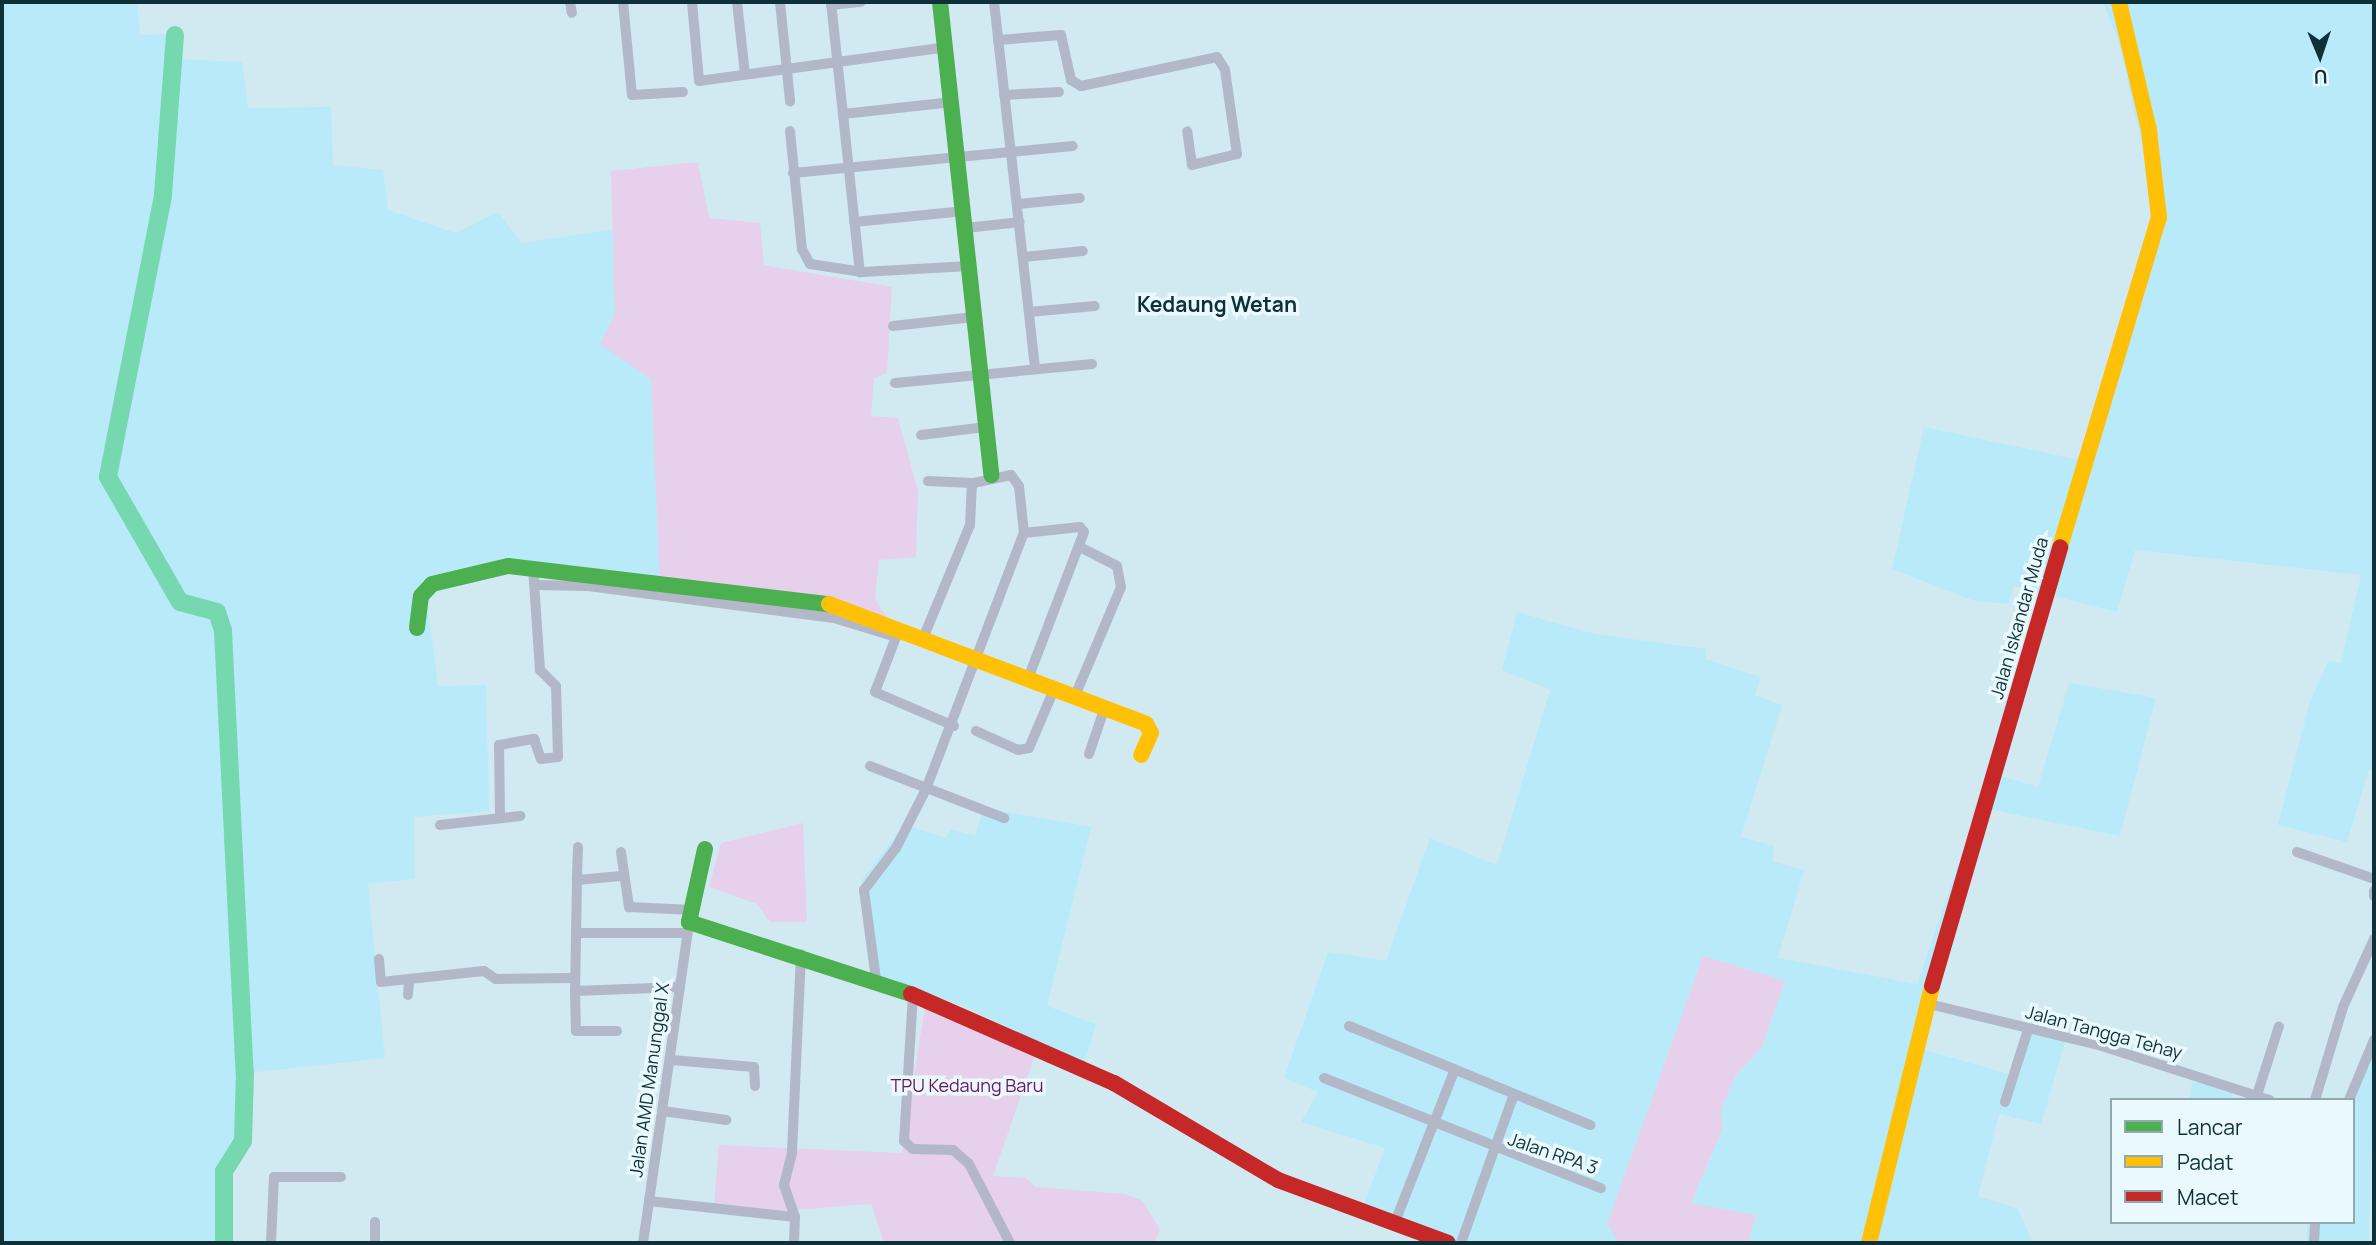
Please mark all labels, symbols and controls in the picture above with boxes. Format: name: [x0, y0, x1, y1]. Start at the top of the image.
north arrow: [2285, 21, 2355, 91]
text: U: [2313, 64, 2328, 90]
district label: Kedaung Wetan: [1137, 291, 1297, 317]
street label: Jalan Iskandar Muda: [1986, 535, 2052, 701]
street label: Jalan AMD Manunggal X: [625, 981, 673, 1179]
street label: Jalan Tangga Tehay: [2023, 1001, 2185, 1063]
park label: TPU Kedaung Baru: [891, 1074, 1043, 1096]
legend: [2110, 1098, 2355, 1224]
text: Lancar: [2177, 1113, 2243, 1141]
street label: Jalan RPA 3: [1505, 1128, 1601, 1178]
text: Padat: [2177, 1148, 2233, 1176]
text: Macet: [2177, 1183, 2238, 1211]

